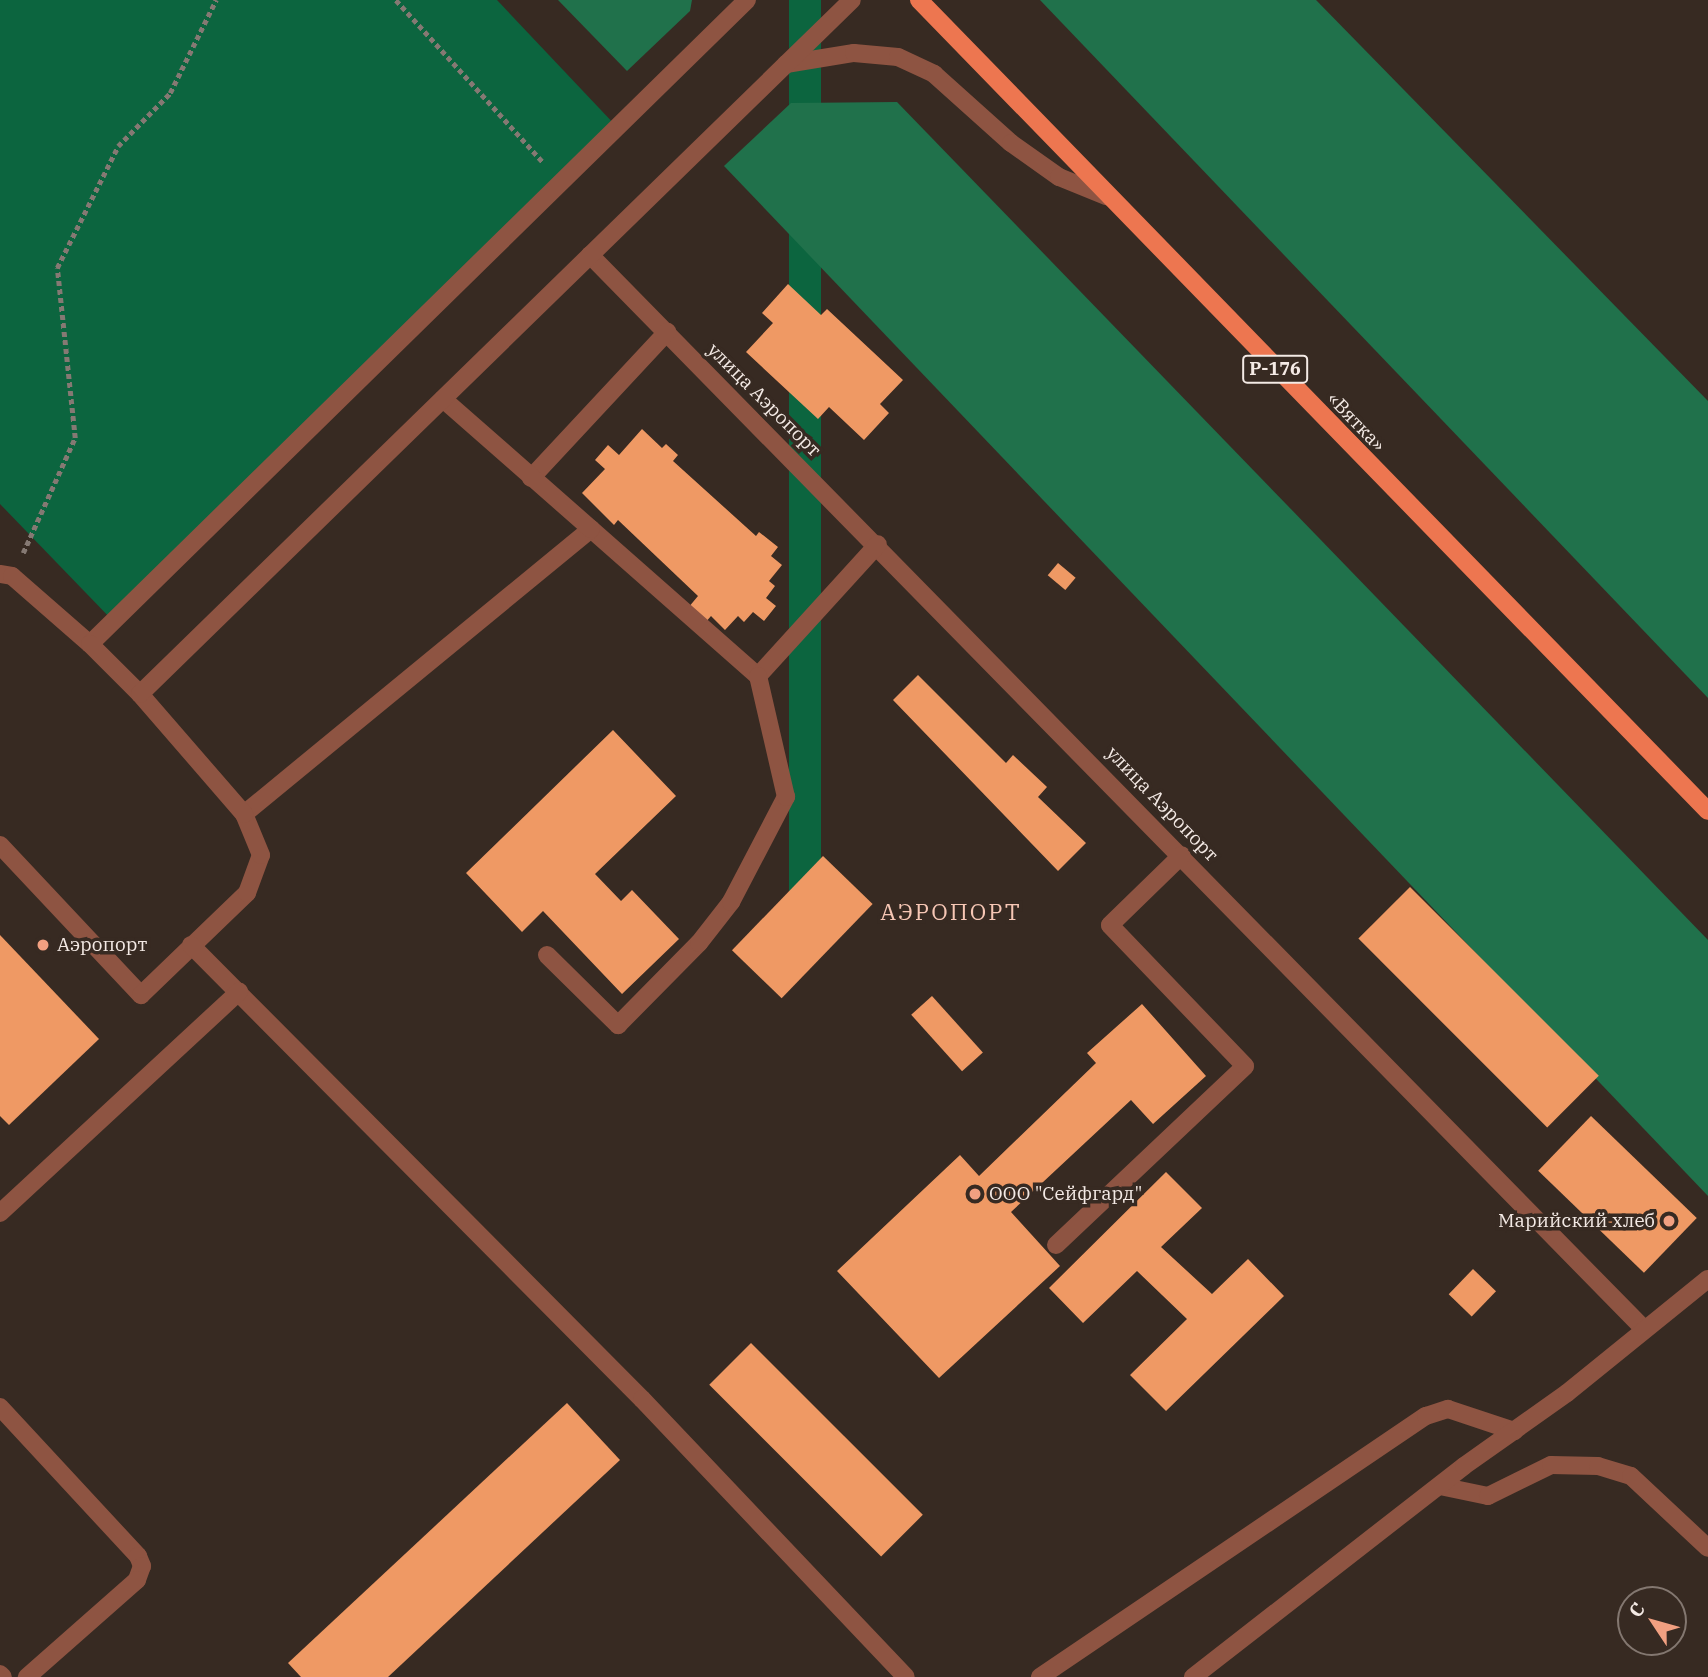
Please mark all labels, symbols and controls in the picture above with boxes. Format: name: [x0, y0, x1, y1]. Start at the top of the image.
street label: улица Аэропорт: [703, 339, 825, 461]
road number: Р-176: [1242, 354, 1308, 384]
street label: «Вятка»: [1322, 387, 1390, 457]
street label: улица Аэропорт: [1101, 742, 1223, 866]
district label: АЭРОПОРТ: [881, 897, 1021, 925]
place label: Аэропорт: [57, 934, 147, 956]
marker: Аэропорт: [35, 937, 51, 953]
place label: ООО "Сейфгард": [989, 1183, 1142, 1205]
marker: ООО "Сейфгард": [967, 1186, 983, 1202]
place label: Марийский хлеб: [1498, 1210, 1655, 1232]
marker: Марийский хлеб: [1661, 1213, 1677, 1229]
north arrow: [1617, 1586, 1687, 1656]
text: С: [1623, 1598, 1650, 1622]

